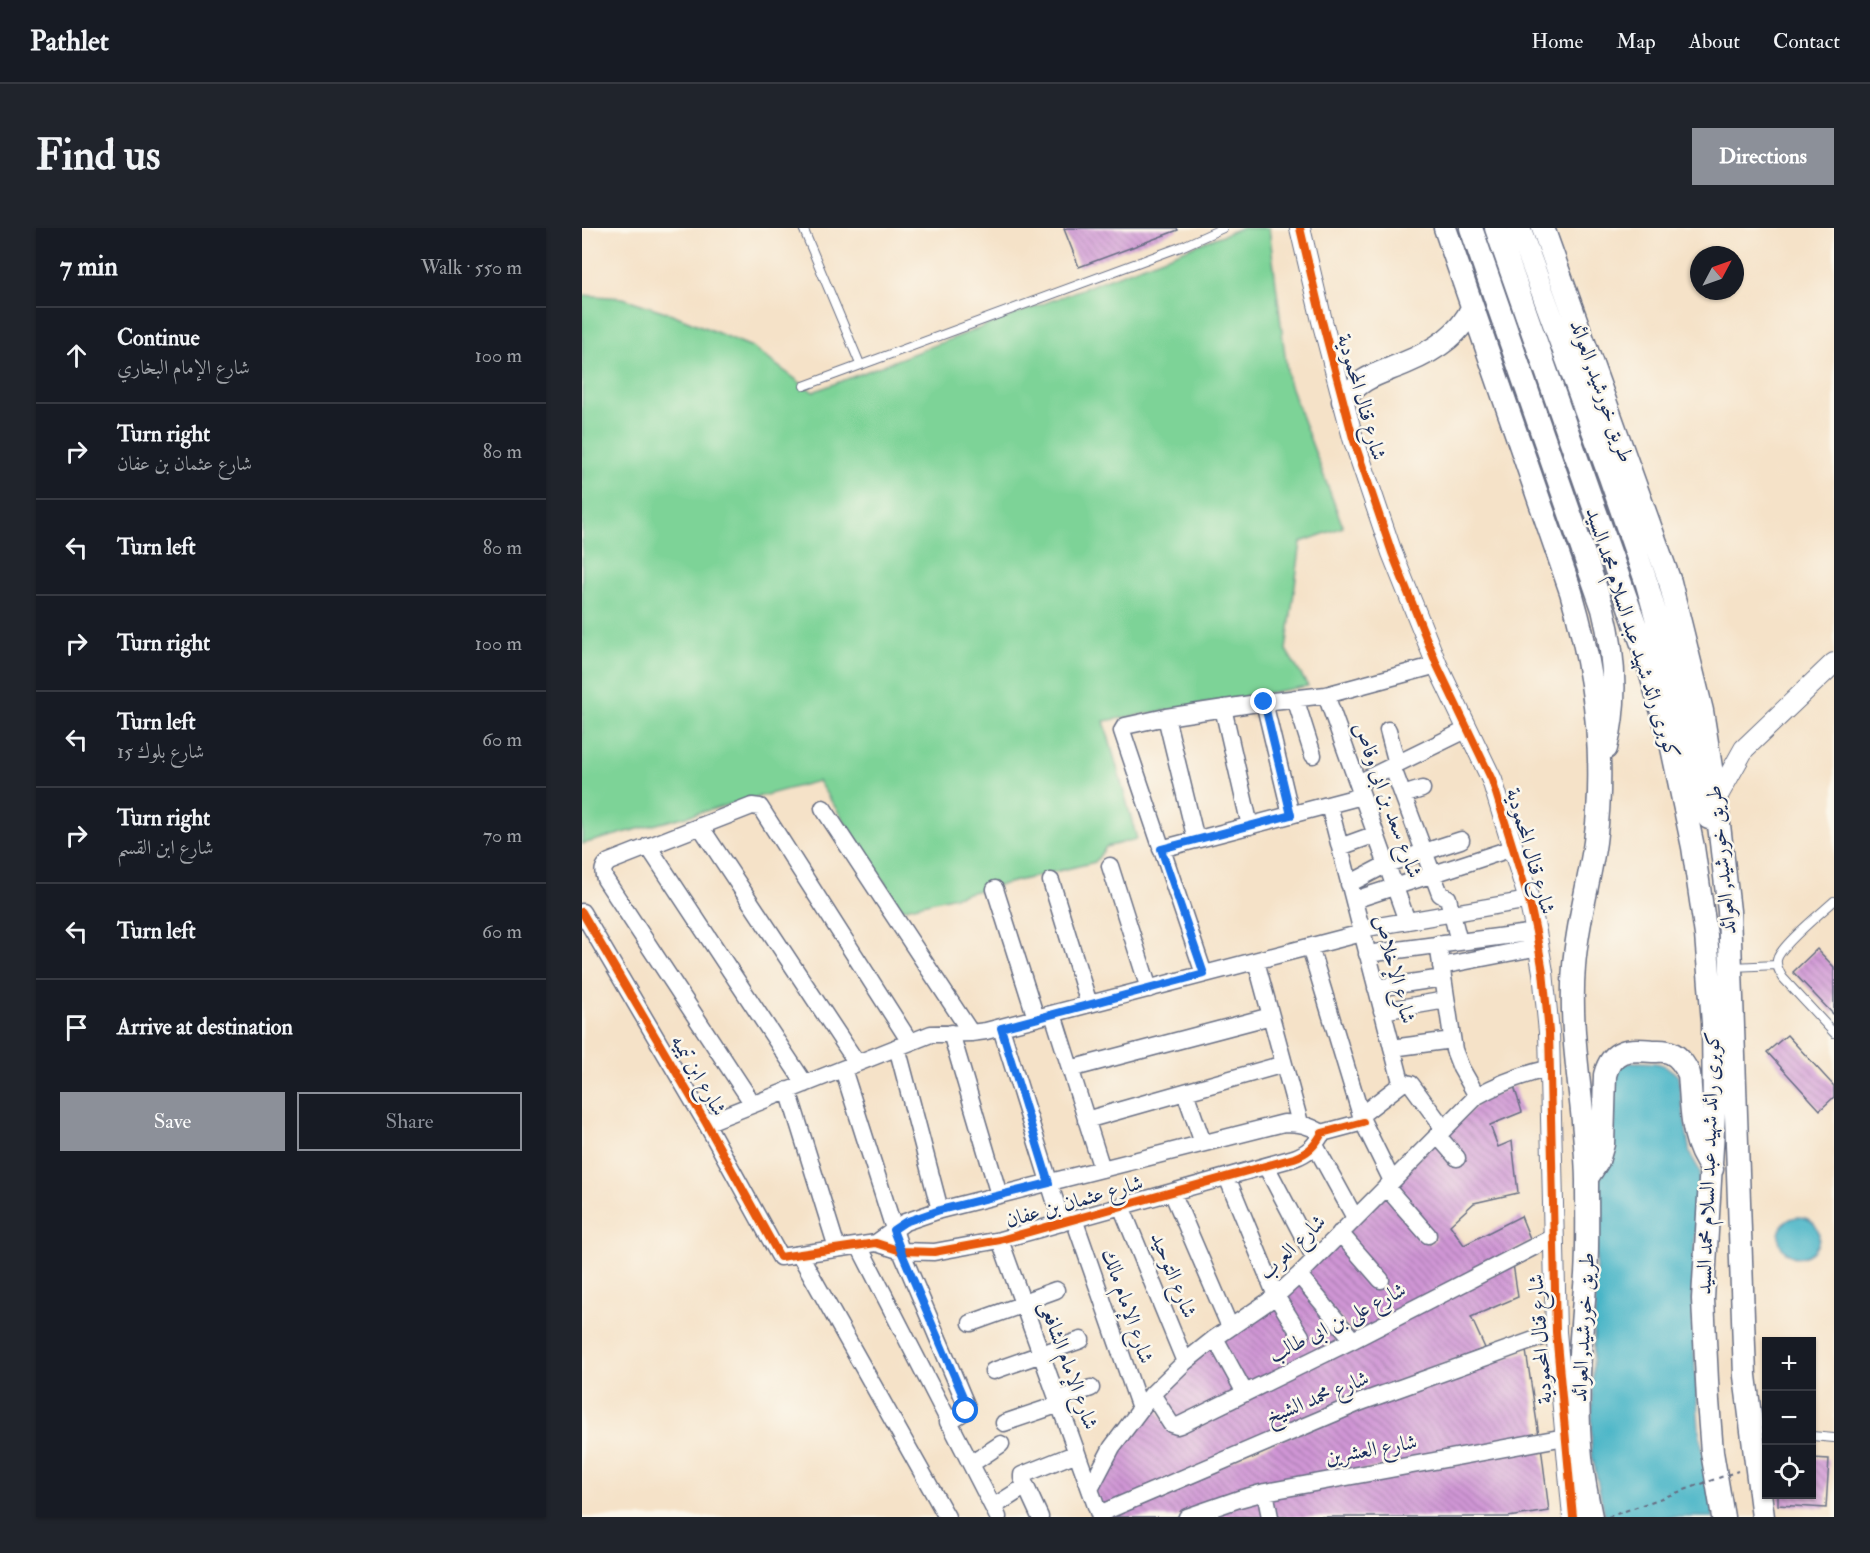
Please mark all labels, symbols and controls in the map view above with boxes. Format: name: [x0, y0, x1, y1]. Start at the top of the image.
text: Pathlet: [30, 24, 109, 59]
text: Home: [1531, 28, 1583, 55]
text: Map: [1616, 28, 1656, 55]
text: About: [1689, 28, 1740, 55]
text: Contact: [1773, 28, 1840, 55]
button: Directions: [1692, 128, 1834, 185]
text: Find us: [36, 130, 160, 182]
north arrow: [1690, 246, 1744, 300]
text: 7 min: [60, 251, 118, 283]
text: Walk · 550 m: [421, 255, 522, 280]
street label: طريق خورشيد, العوائد: [1563, 316, 1640, 466]
text: Continue: [117, 324, 200, 352]
street label: شارع قنال المحمودية: [1327, 331, 1392, 465]
icon: ahead: [60, 339, 93, 372]
text: 100 m: [475, 343, 522, 368]
text: شارع الإمام البخاري: [117, 355, 250, 380]
text: Turn right: [117, 420, 210, 448]
icon: right: [60, 435, 93, 468]
text: 80 m: [483, 439, 522, 464]
text: شارع عثمان بن عفان: [117, 451, 252, 476]
street label: كوبرى رائد شهيد عبد السلام محمد السيد: [1575, 504, 1686, 764]
icon: left: [60, 531, 93, 564]
text: Turn left: [117, 533, 196, 561]
text: 80 m: [483, 535, 522, 560]
icon: right: [60, 627, 93, 660]
text: Turn right: [117, 629, 210, 657]
text: 100 m: [475, 631, 522, 656]
route end: [1250, 688, 1276, 714]
text: Turn left: [117, 708, 196, 736]
street label: شارع سعد بن ابى وقاص: [1343, 718, 1428, 883]
icon: left: [60, 723, 93, 756]
text: 60 m: [482, 727, 522, 752]
text: شارع بلوك 15: [117, 739, 204, 764]
street label: طريق خورشيد, العوائد: [1700, 784, 1743, 936]
street label: شارع قنال المحمودية: [1496, 785, 1561, 919]
text: Turn right: [117, 804, 210, 832]
icon: right: [60, 819, 93, 852]
text: 70 m: [483, 823, 522, 848]
text: شارع ابن القسم: [117, 835, 214, 860]
street label: شارع الإخلاص: [1363, 912, 1422, 1028]
icon: left: [60, 915, 93, 948]
text: Turn left: [117, 917, 196, 945]
text: 60 m: [482, 919, 522, 944]
icon: arrive: [60, 1011, 93, 1044]
text: Arrive at destination: [117, 1013, 293, 1041]
street label: شارع ابن تيميه: [661, 1030, 733, 1123]
street label: كوبرى رائد شهيد عبد السلام محمد السيد: [1690, 1031, 1731, 1295]
button: Save: [60, 1092, 285, 1151]
button: Share: [297, 1092, 522, 1151]
street label: شارع عثمان بن عفان: [1002, 1169, 1147, 1238]
street label: شارع العرب: [1253, 1209, 1335, 1289]
street label: شارع التوحيد: [1140, 1228, 1203, 1324]
street label: شارع الإمام مالك: [1091, 1245, 1160, 1369]
street label: طريق خورشيد, العوائد: [1566, 1251, 1601, 1403]
street label: شارع قنال المحمودية: [1522, 1273, 1563, 1405]
street label: شارع على بن ابى طالب: [1264, 1276, 1412, 1372]
street label: شارع الإمام الشافعى: [1029, 1297, 1104, 1435]
map controls: [1762, 1337, 1816, 1499]
button: +: [1762, 1337, 1816, 1391]
street label: شارع محمد الشيخ: [1261, 1364, 1375, 1435]
button: −: [1762, 1391, 1816, 1445]
route start: [952, 1397, 978, 1423]
street label: شارع العشرين: [1323, 1428, 1420, 1475]
button: locate: [1762, 1445, 1816, 1499]

